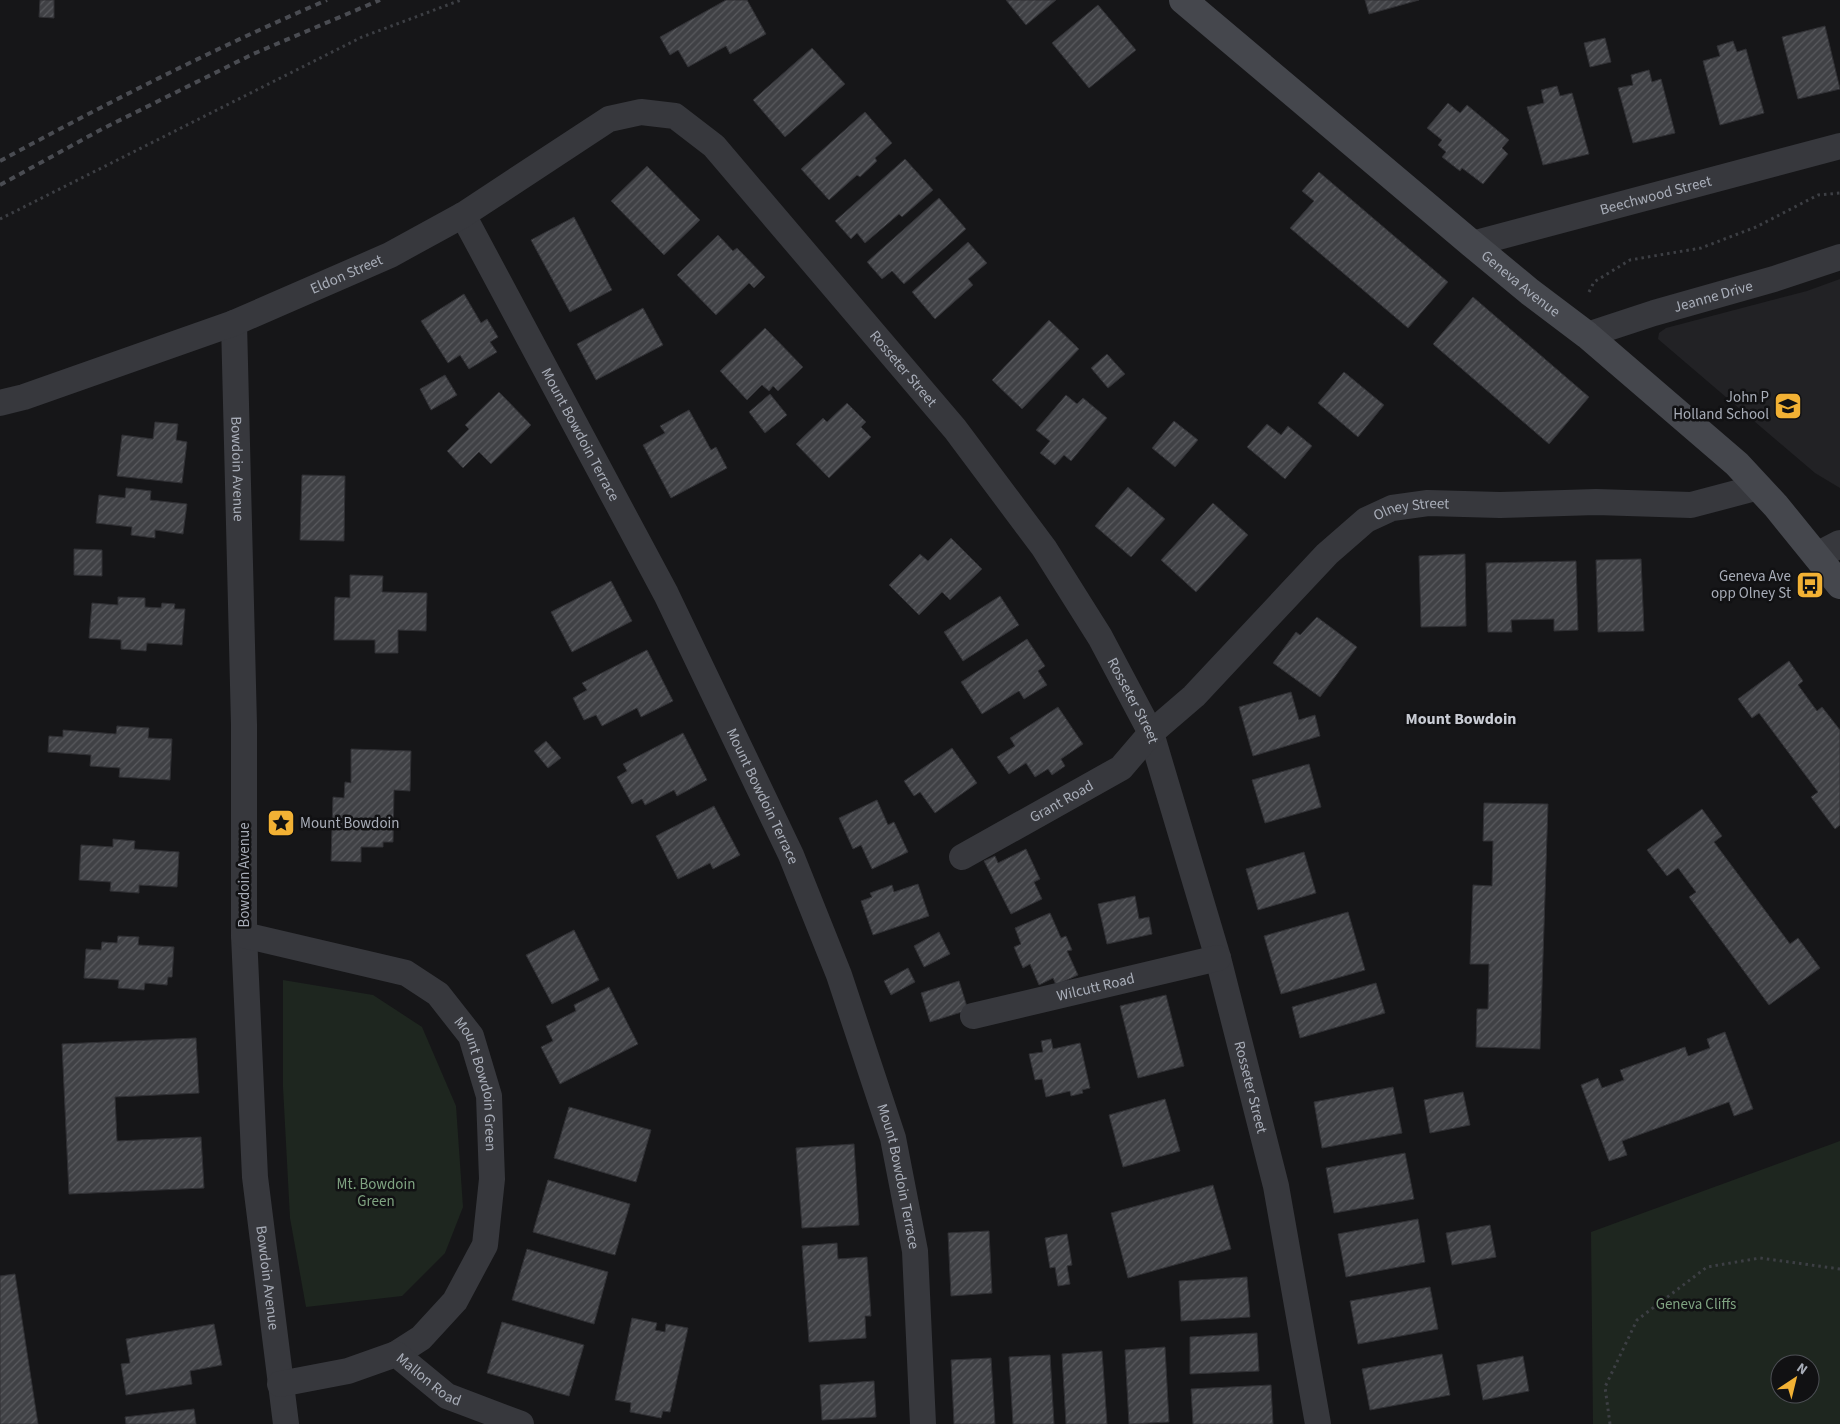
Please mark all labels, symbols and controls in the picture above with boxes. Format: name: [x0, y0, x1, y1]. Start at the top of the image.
street label: Beechwood Street: [1598, 171, 1714, 220]
street label: Geneva Avenue: [1476, 246, 1564, 322]
street label: Eldon Street: [307, 249, 386, 299]
street label: Jeanne Drive: [1671, 276, 1755, 318]
street label: Rosseter Street: [864, 326, 942, 412]
street label: Mount Bowdoin Terrace: [536, 364, 624, 505]
place label: John P Holland School: [1673, 387, 1769, 425]
school or university icon: John P Holland School: [1773, 391, 1803, 421]
street label: Bowdoin Avenue: [225, 416, 249, 522]
street label: Olney Street: [1370, 493, 1450, 526]
place label: Geneva Ave opp Olney St: [1711, 566, 1791, 604]
bus stop icon: Geneva Ave opp Olney St: [1795, 570, 1825, 600]
street label: Rosseter Street: [1102, 654, 1164, 746]
district label: Mount Bowdoin: [1406, 708, 1516, 730]
street label: Mount Bowdoin Terrace: [721, 725, 804, 867]
street label: Grant Road: [1026, 775, 1097, 828]
place icon: Mount Bowdoin: [266, 808, 296, 838]
place label: Mount Bowdoin: [300, 813, 399, 834]
street label: Bowdoin Avenue: [234, 822, 255, 928]
street label: Wilcutt Road: [1055, 968, 1137, 1007]
street label: Mount Bowdoin Green: [449, 1012, 501, 1152]
street label: Rosseter Street: [1229, 1039, 1272, 1136]
street label: Mount Bowdoin Terrace: [871, 1101, 924, 1251]
park label: Mt. Bowdoin Green: [337, 1174, 415, 1212]
street label: Bowdoin Avenue: [250, 1224, 284, 1331]
park label: Geneva Cliffs: [1656, 1294, 1736, 1315]
street label: Mallon Road: [391, 1348, 464, 1411]
north arrow: [1770, 1354, 1820, 1404]
text: N: [1792, 1358, 1811, 1380]

